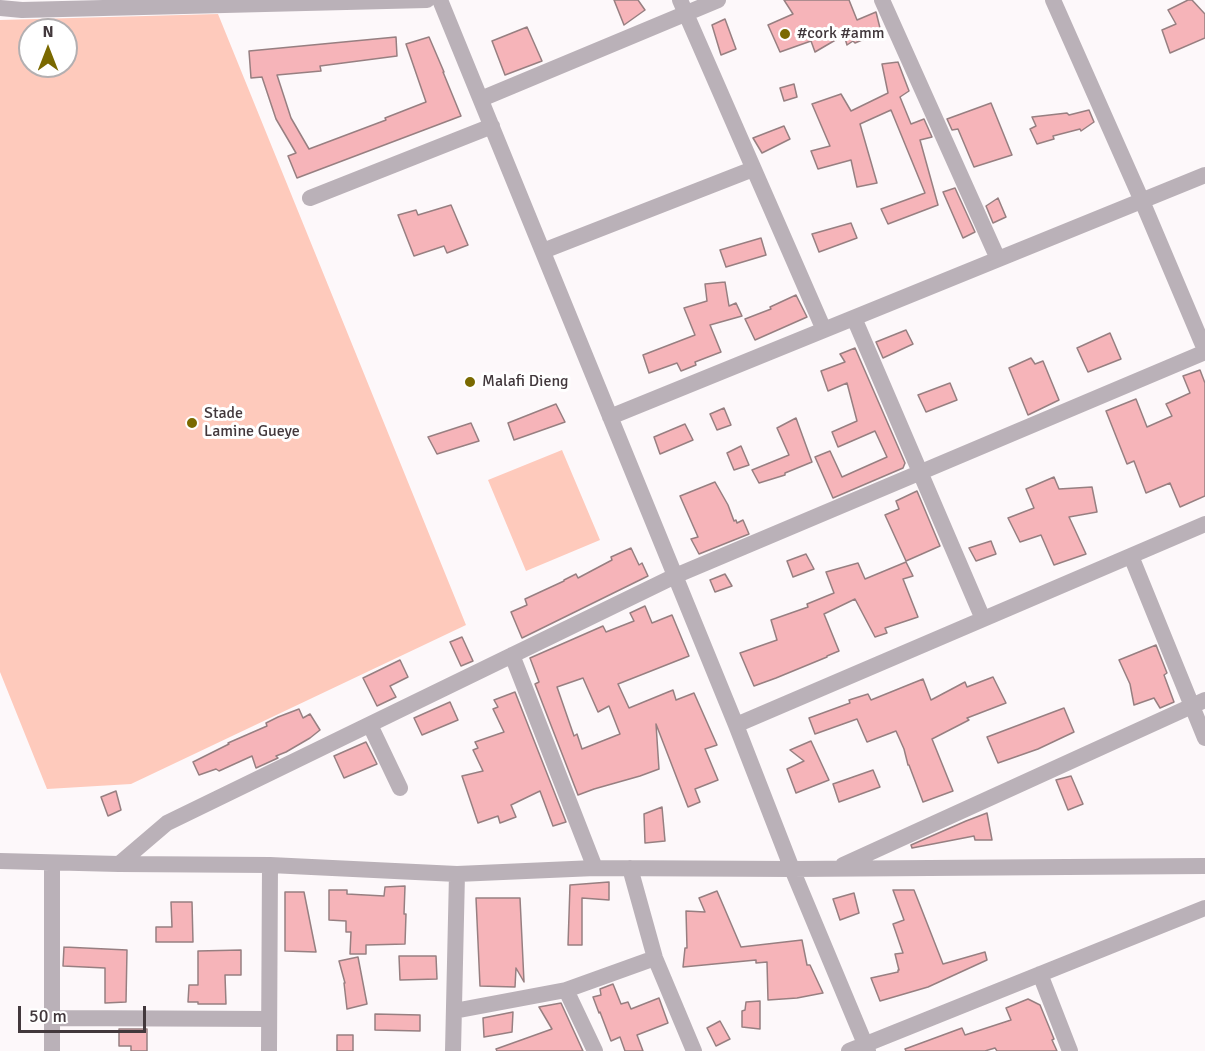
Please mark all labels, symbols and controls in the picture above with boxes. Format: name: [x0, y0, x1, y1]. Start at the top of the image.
north arrow: [18, 18, 78, 78]
text: N: [42, 22, 54, 42]
place label: #cork #amm: [797, 24, 884, 44]
marker: #cork #amm: [778, 27, 792, 41]
place label: Malafi Dieng: [482, 372, 569, 392]
marker: Malafi Dieng: [463, 375, 477, 389]
place label: Stade Lamine Gueye: [204, 404, 300, 442]
marker: Stade Lamine Gueye: [185, 416, 199, 430]
scale bar: [21, 994, 148, 1032]
text: 50 m: [29, 1005, 67, 1027]

